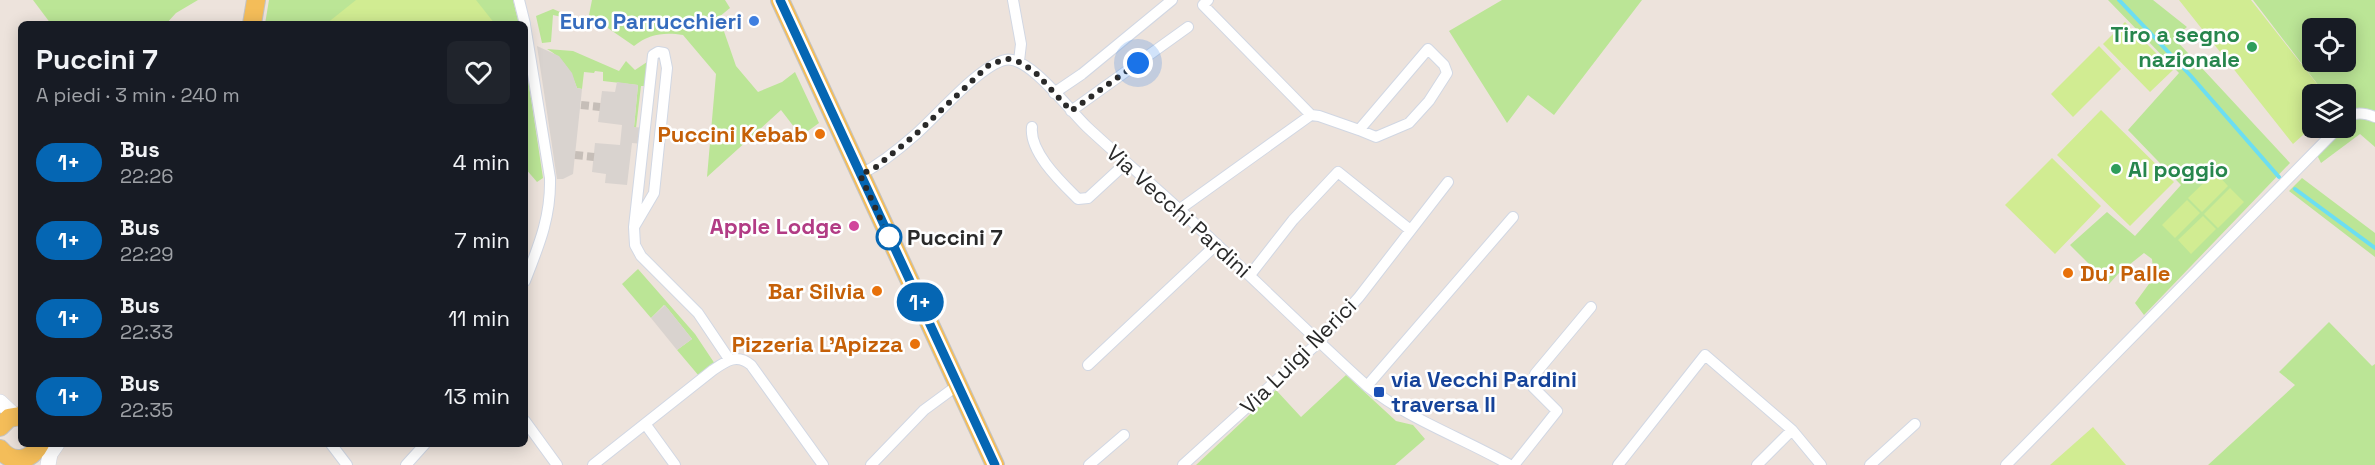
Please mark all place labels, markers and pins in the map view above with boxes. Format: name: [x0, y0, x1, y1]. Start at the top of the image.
place label: Euro Parrucchieri: [560, 7, 742, 35]
marker: Euro Parrucchieri: [747, 14, 761, 28]
place label: Tiro a segno nazionale: [2111, 20, 2240, 73]
marker: Tiro a segno nazionale: [2245, 40, 2259, 54]
place label: Puccini Kebab: [658, 120, 808, 148]
marker: Puccini Kebab: [813, 127, 827, 141]
place label: Al poggio: [2128, 155, 2228, 183]
marker: Al poggio: [2109, 162, 2123, 176]
place label: Apple Lodge: [710, 212, 842, 240]
marker: Apple Lodge: [847, 219, 861, 233]
place label: Puccini 7: [907, 223, 1003, 251]
marker: Puccini 7: [876, 224, 902, 250]
place label: Du' Palle: [2080, 259, 2170, 287]
marker: Du' Palle: [2061, 266, 2075, 280]
place label: Bar Silvia: [768, 277, 865, 305]
marker: Bar Silvia: [870, 284, 884, 298]
place label: Pizzeria L'Apizza: [732, 330, 903, 358]
marker: Pizzeria L'Apizza: [908, 337, 922, 351]
place label: via Vecchi Pardini traversa II: [1391, 365, 1577, 418]
marker: via Vecchi Pardini traversa II: [1372, 385, 1386, 399]

